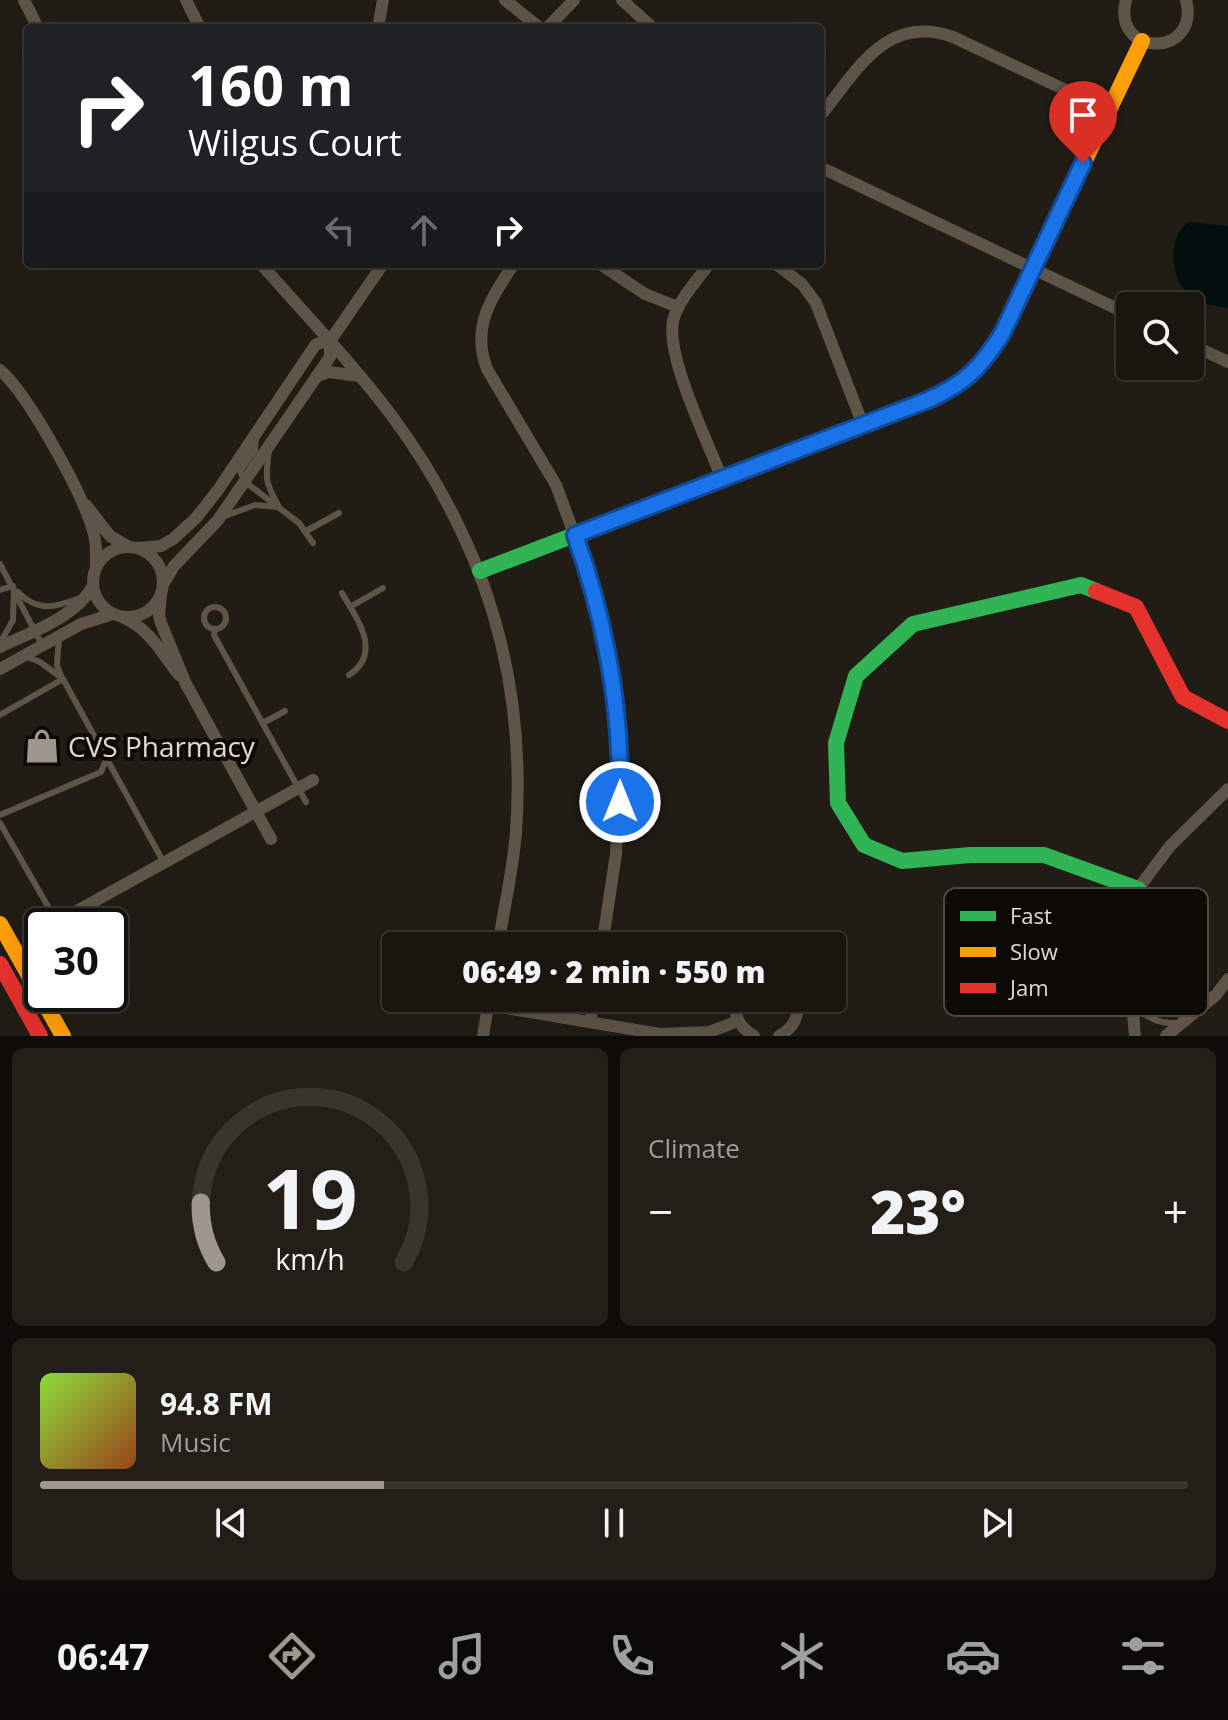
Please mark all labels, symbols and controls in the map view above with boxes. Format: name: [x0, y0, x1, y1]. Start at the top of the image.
text: 160 m: [188, 46, 354, 122]
icon: right: [56, 56, 160, 160]
pin: [1049, 81, 1117, 163]
icon: arrive: [1061, 93, 1105, 137]
text: Wilgus Court: [188, 118, 402, 167]
icon: left: [318, 208, 362, 252]
icon: ahead: [402, 208, 446, 252]
icon: right: [486, 208, 530, 252]
map controls: [1116, 292, 1204, 380]
button: search: [1116, 292, 1204, 380]
shop icon: CVS Pharmacy: [23, 727, 61, 765]
place label: CVS Pharmacy: [68, 727, 256, 765]
position arrow: [578, 760, 662, 844]
legend: [944, 888, 1208, 1016]
text: Fast: [1010, 900, 1052, 930]
speed limit sign: 30: [24, 908, 128, 1012]
text: Slow: [1010, 936, 1058, 966]
text: 06:49 · 2 min · 550 m: [462, 951, 766, 992]
text: Jam: [1008, 972, 1049, 1002]
text: Climate: [648, 1130, 740, 1166]
text: 19: [262, 1140, 358, 1253]
text: 23°: [870, 1170, 966, 1252]
text: −: [648, 1181, 673, 1241]
text: +: [1163, 1181, 1188, 1241]
text: km/h: [275, 1239, 345, 1278]
text: 94.8 FM: [160, 1383, 273, 1424]
text: Music: [160, 1424, 231, 1460]
icon: previous: [209, 1501, 253, 1545]
icon: pause: [592, 1501, 636, 1545]
icon: next: [975, 1501, 1019, 1545]
icon: directions: [264, 1628, 320, 1684]
icon: music: [434, 1628, 490, 1684]
icon: phone: [604, 1628, 660, 1684]
icon: climate: [774, 1628, 830, 1684]
icon: car: [945, 1628, 1001, 1684]
icon: filters: [1115, 1628, 1171, 1684]
text: 06:47: [57, 1632, 150, 1681]

